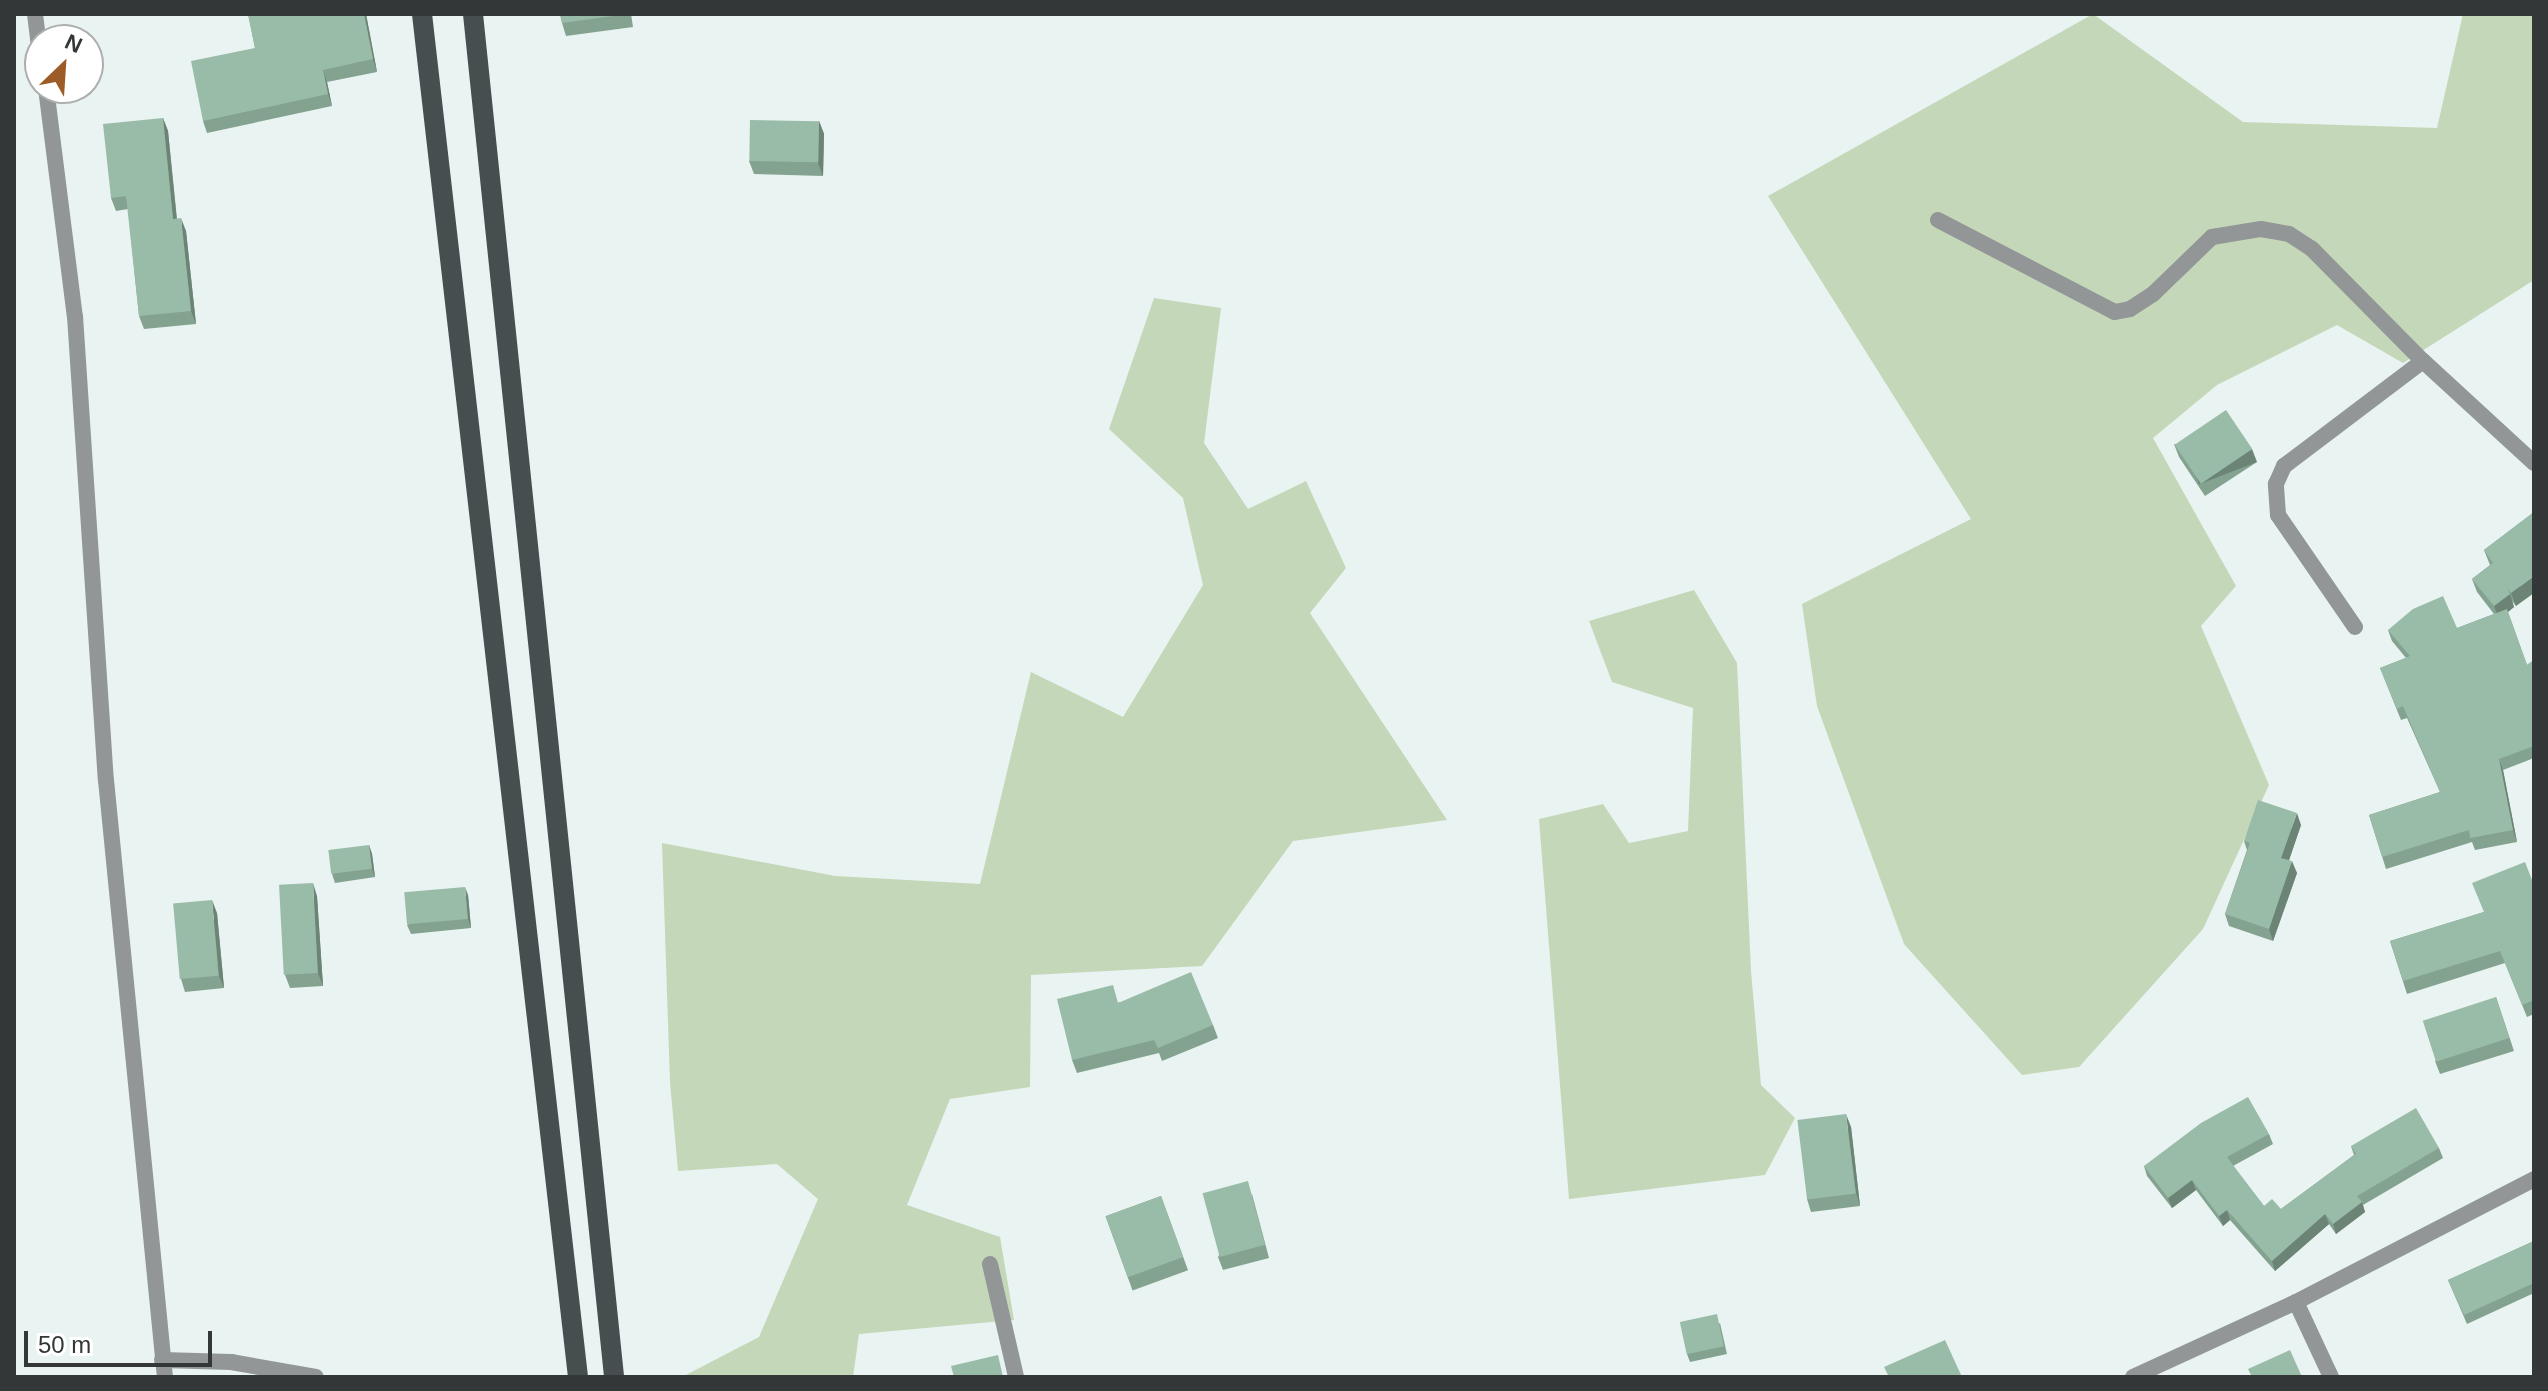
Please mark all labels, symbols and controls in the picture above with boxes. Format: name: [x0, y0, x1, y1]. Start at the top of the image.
north arrow: [24, 24, 104, 104]
text: N: [61, 29, 86, 58]
scale bar: [28, 1315, 216, 1365]
text: 50 m: [38, 1331, 91, 1358]

